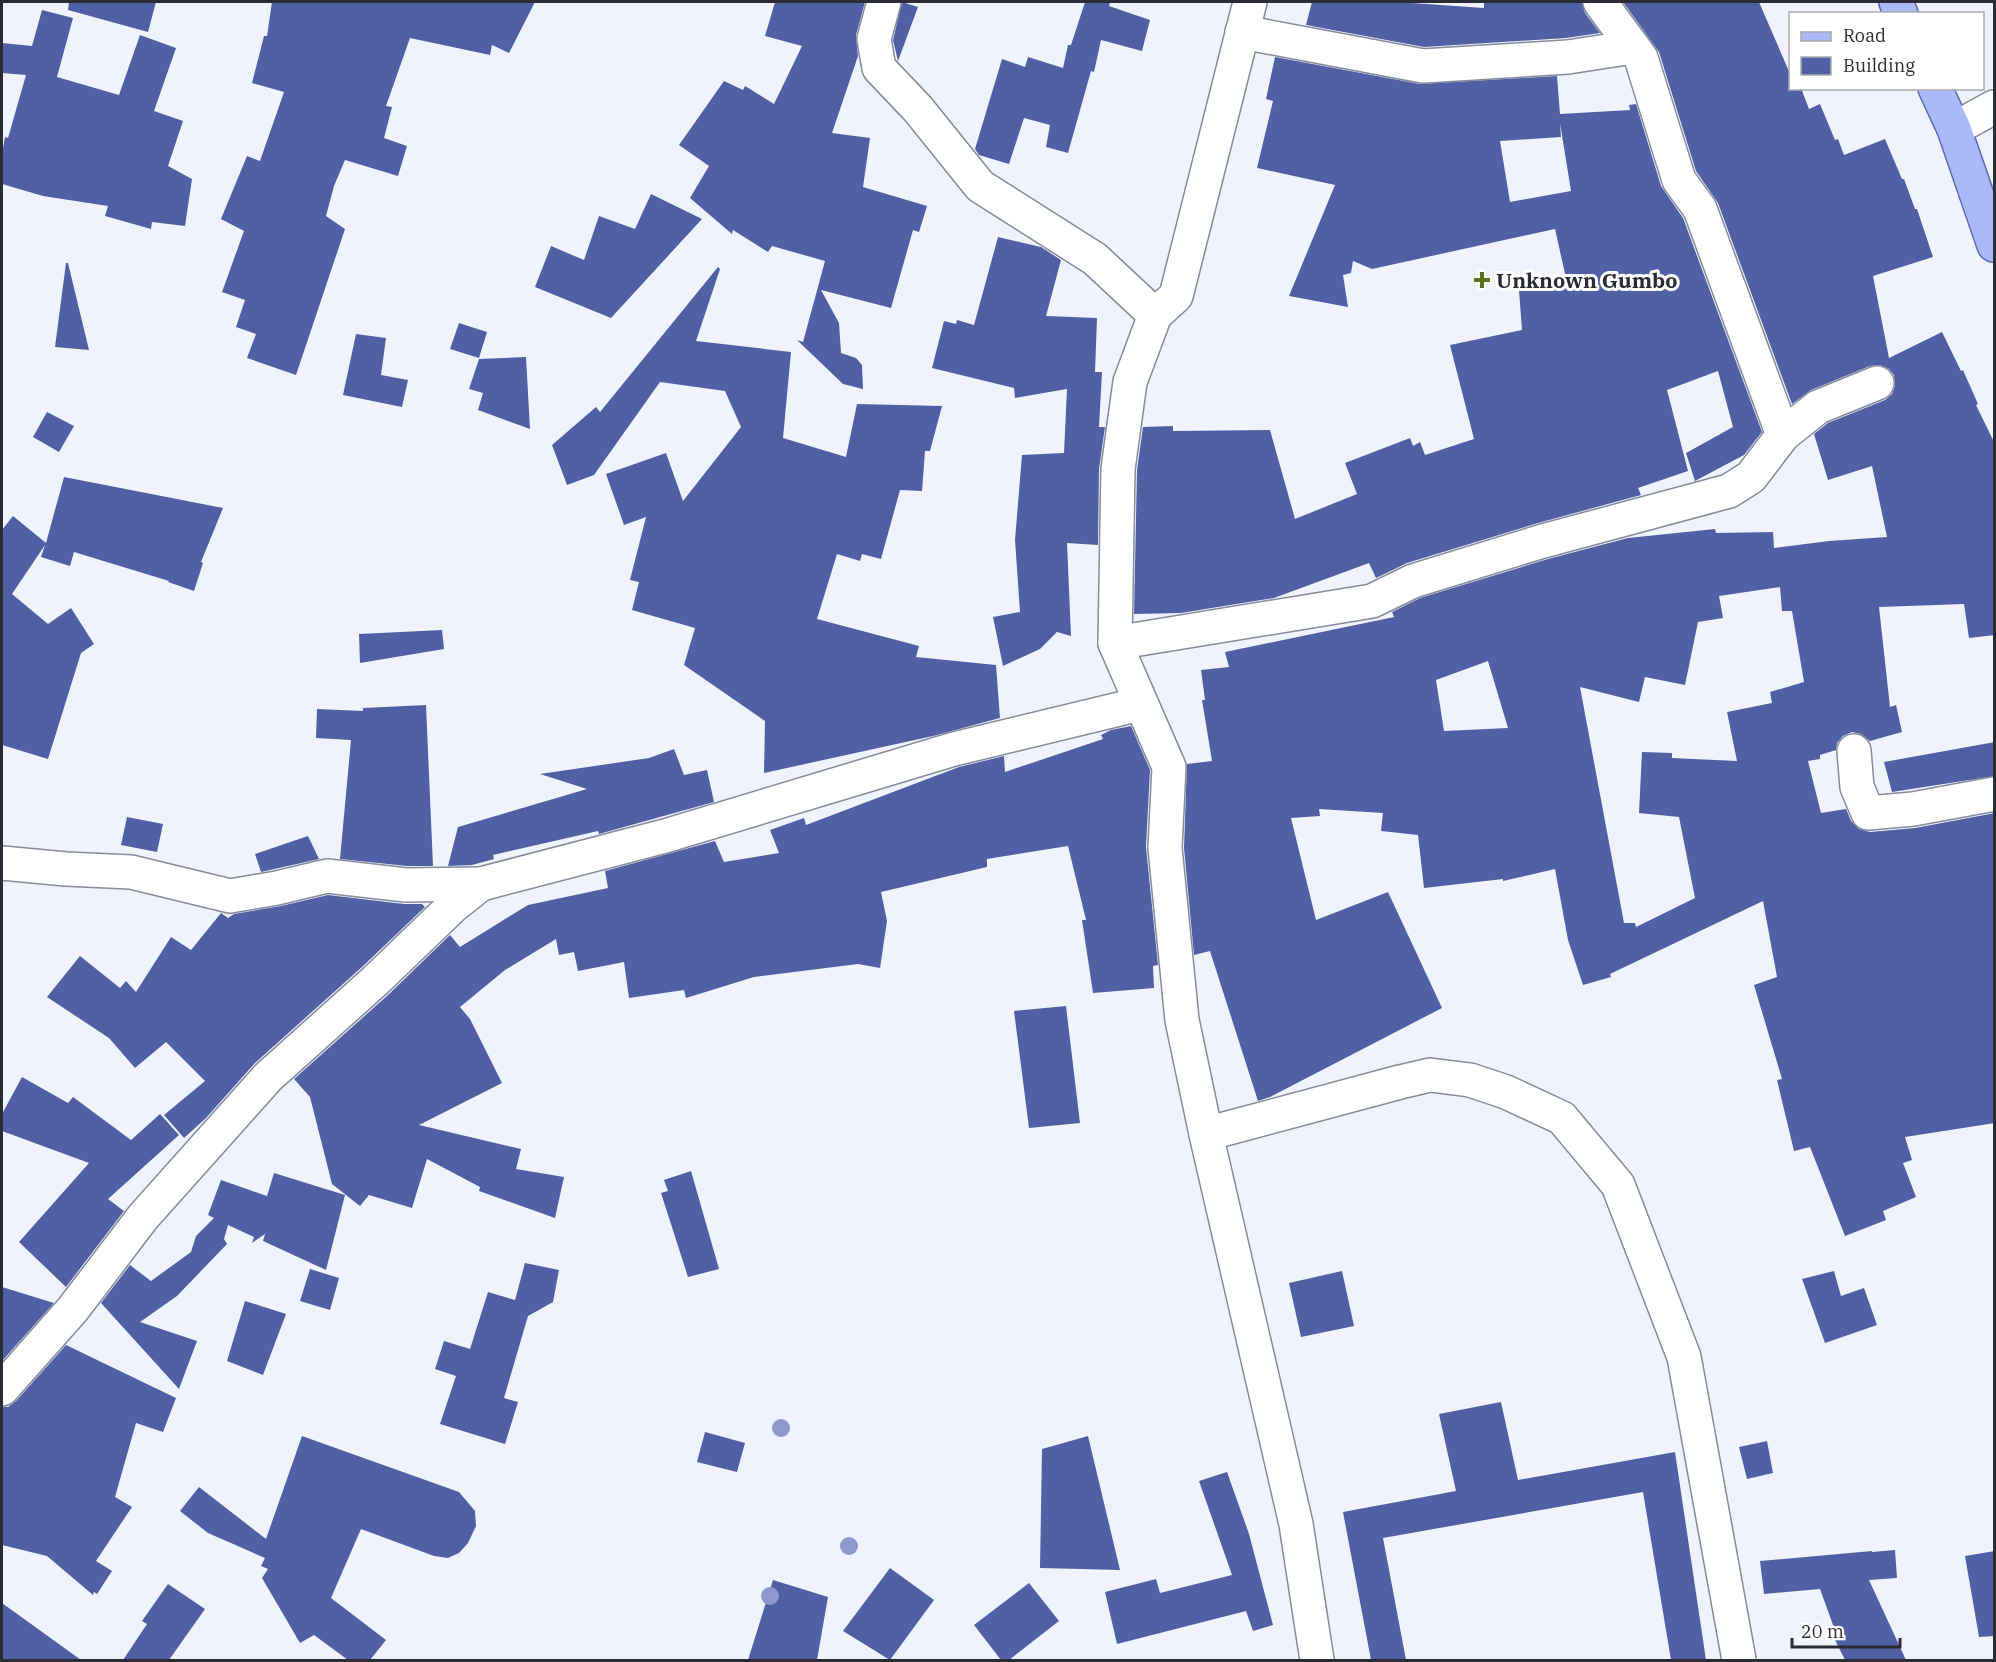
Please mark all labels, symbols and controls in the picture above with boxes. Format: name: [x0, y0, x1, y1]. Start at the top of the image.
legend: [1789, 12, 1984, 90]
text: Road: [1843, 24, 1886, 47]
text: Building: [1843, 54, 1915, 77]
place label: Unknown Gumbo: [1496, 266, 1678, 294]
marker: Unknown Gumbo: [1473, 271, 1491, 289]
scale bar: [1792, 1611, 1900, 1649]
text: 20 m: [1801, 1620, 1844, 1643]

